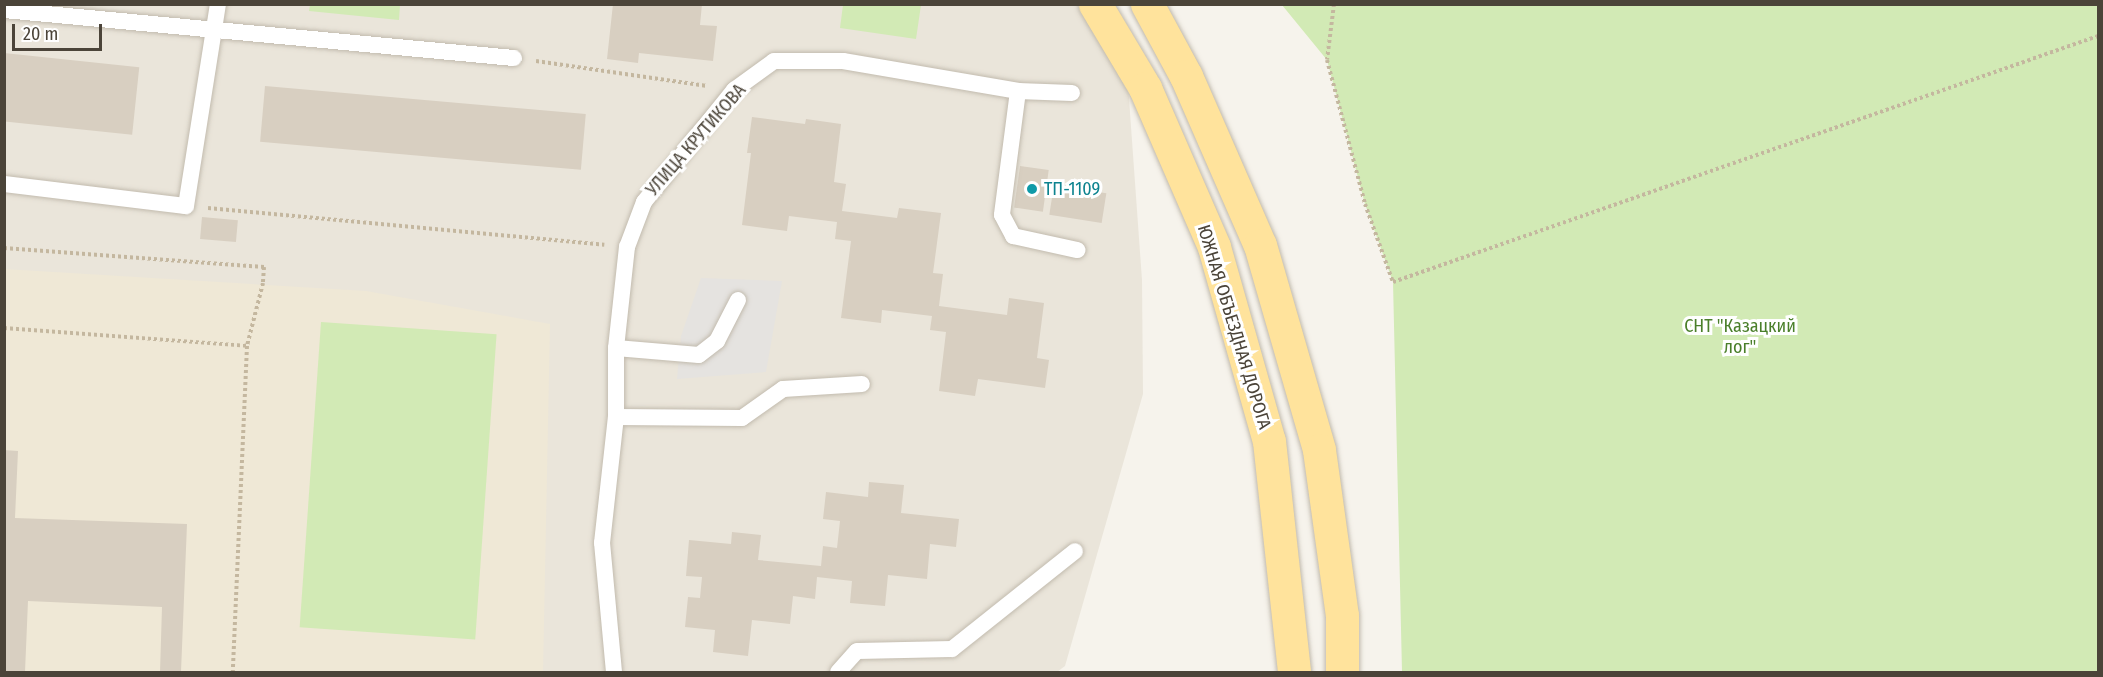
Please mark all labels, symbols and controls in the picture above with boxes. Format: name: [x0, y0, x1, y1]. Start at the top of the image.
scale bar: [15, 12, 105, 50]
text: 20 m: [23, 23, 58, 45]
street label: УЛИЦА КРУТИКОВА: [642, 80, 750, 200]
place label: ТП-1109: [1044, 178, 1100, 200]
marker: ТП-1109: [1025, 182, 1039, 196]
street label: ЮЖНАЯ ОБЪЕЗДНАЯ ДОРОГА: [1193, 222, 1275, 432]
park label: СНТ "Казацкий лог": [1684, 316, 1796, 358]

